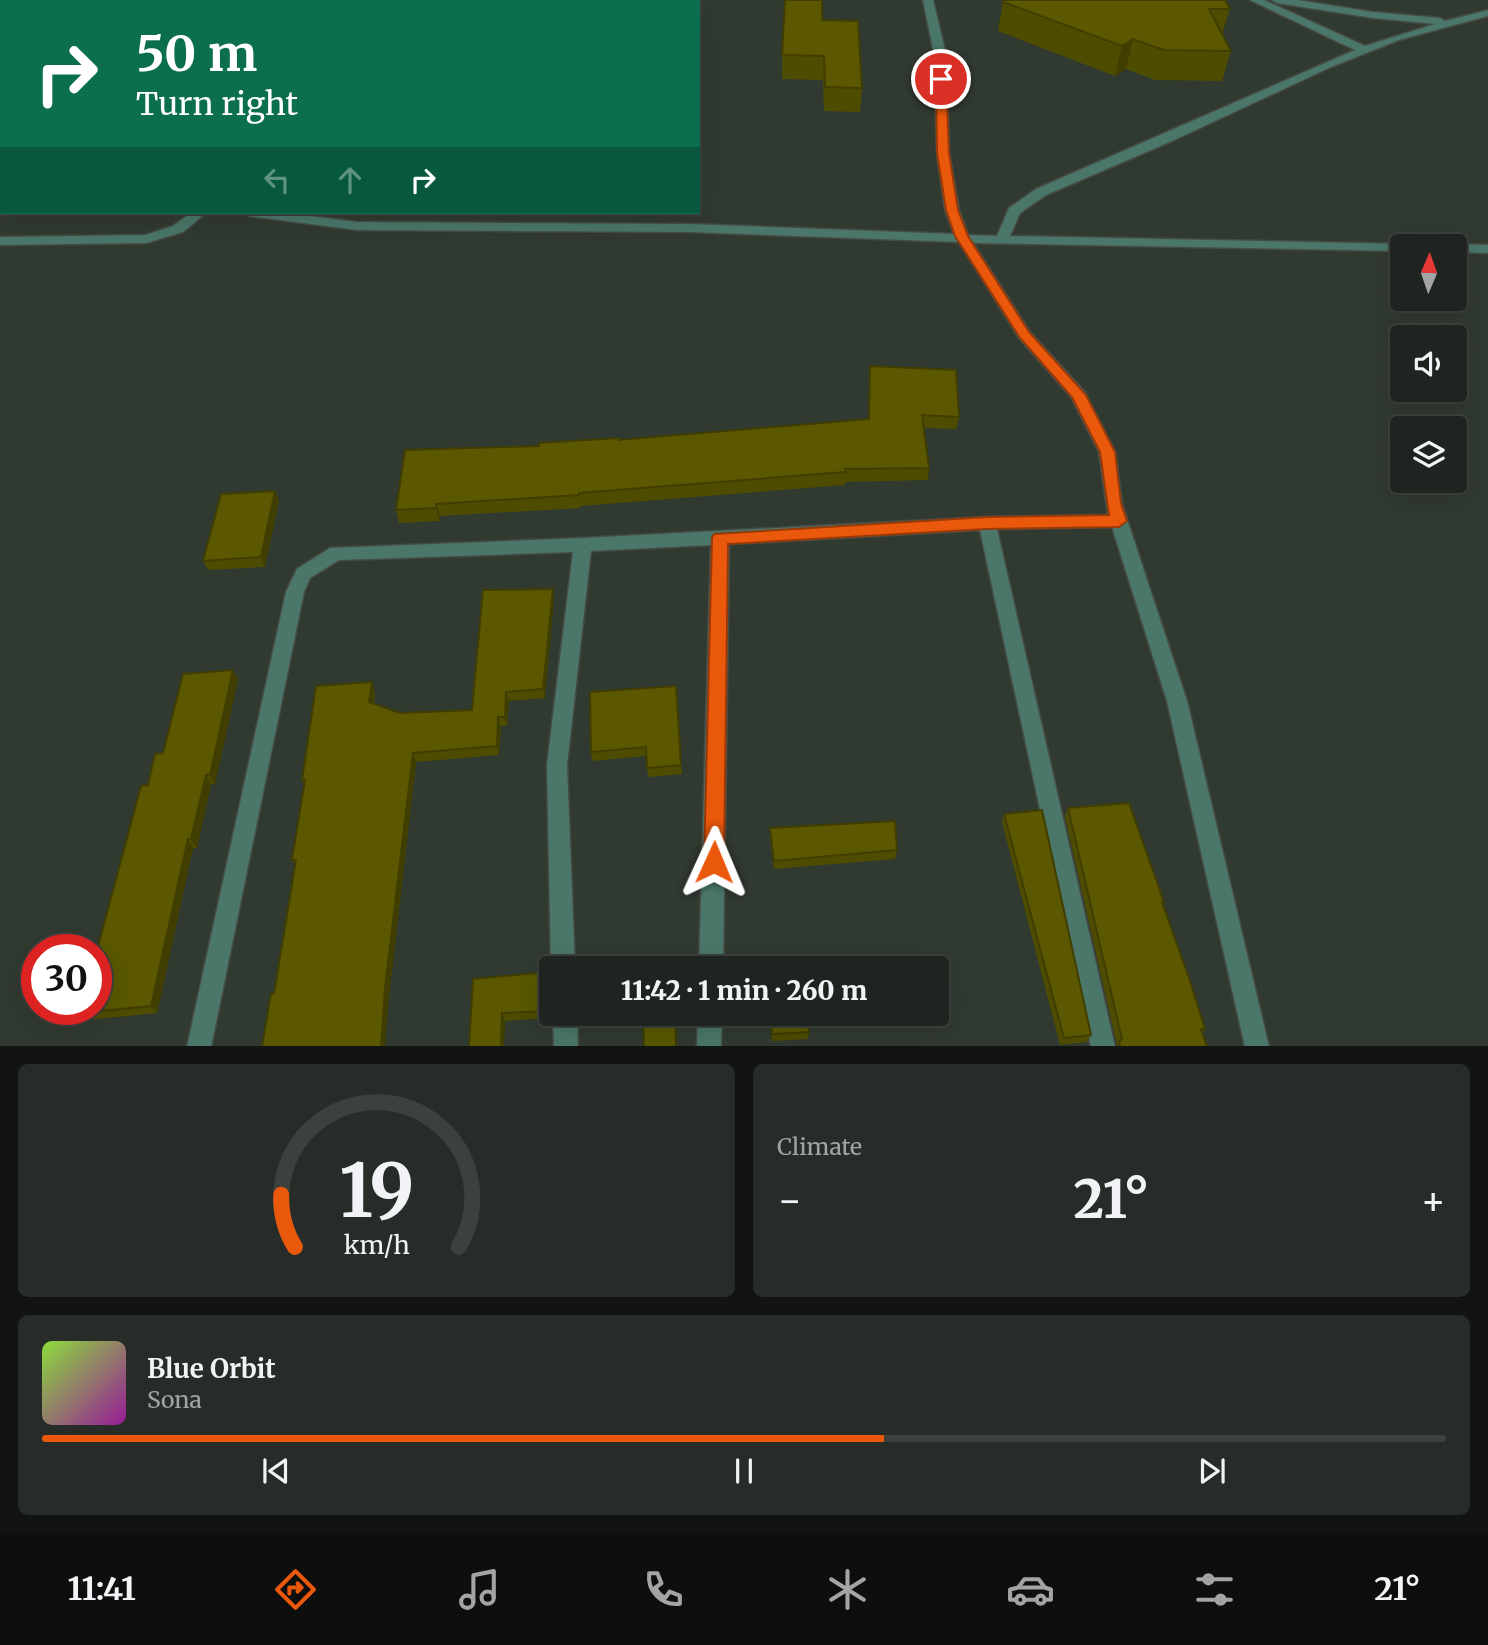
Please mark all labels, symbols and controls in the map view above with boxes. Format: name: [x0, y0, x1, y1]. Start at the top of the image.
text: 50 m: [136, 23, 257, 84]
icon: right: [21, 28, 112, 119]
pin: [911, 49, 971, 109]
icon: arrive: [922, 60, 960, 98]
text: Turn right: [136, 84, 298, 124]
icon: left: [258, 161, 296, 199]
icon: ahead: [331, 161, 369, 199]
icon: right: [404, 161, 442, 199]
north arrow: [1390, 234, 1466, 312]
map controls: [1390, 234, 1467, 493]
button: sound: [1390, 325, 1467, 402]
button: layers: [1390, 416, 1467, 493]
position arrow: [677, 825, 751, 899]
speed limit sign: 30: [21, 934, 112, 1025]
text: 11:42 · 1 min · 260 m: [621, 974, 867, 1007]
text: Climate: [777, 1132, 862, 1161]
text: 19: [339, 1145, 414, 1237]
text: 21°: [1074, 1167, 1149, 1232]
text: −: [777, 1177, 802, 1224]
text: +: [1421, 1177, 1446, 1224]
text: km/h: [343, 1228, 410, 1260]
text: Blue Orbit: [147, 1352, 276, 1385]
text: Sona: [147, 1385, 202, 1414]
icon: previous: [257, 1452, 295, 1490]
icon: pause: [725, 1452, 763, 1490]
icon: next: [1193, 1452, 1231, 1490]
icon: directions: [271, 1565, 320, 1614]
icon: music: [455, 1565, 504, 1614]
icon: phone: [639, 1565, 688, 1614]
icon: climate: [823, 1565, 872, 1614]
icon: car: [1006, 1565, 1055, 1614]
icon: filters: [1190, 1565, 1239, 1614]
text: 11:41: [67, 1569, 136, 1609]
text: 21°: [1374, 1569, 1421, 1609]

